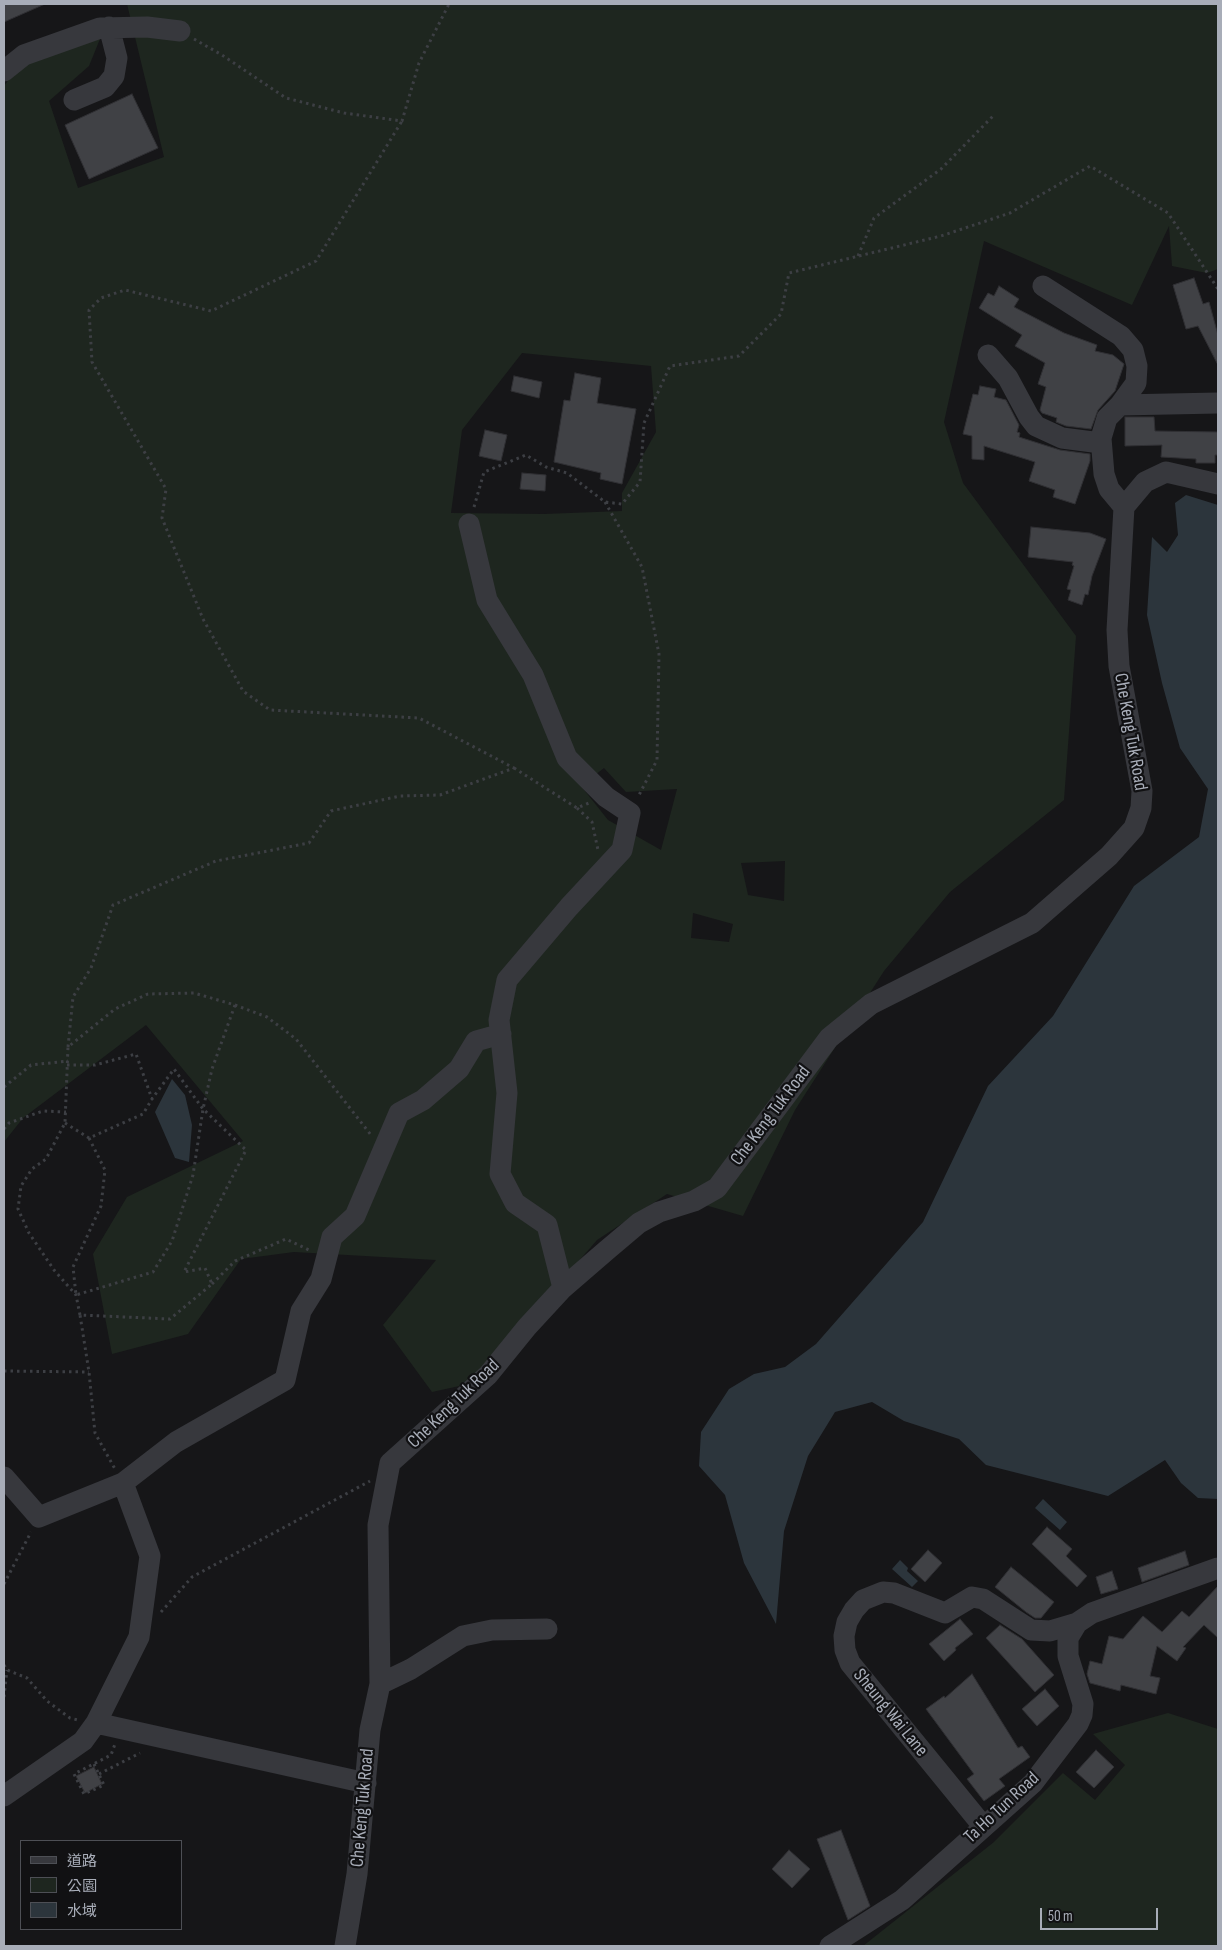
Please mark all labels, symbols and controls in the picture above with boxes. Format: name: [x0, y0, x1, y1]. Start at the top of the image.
street label: Che Keng Tuk Road: [1108, 671, 1152, 793]
street label: Che Keng Tuk Road: [726, 1062, 816, 1170]
street label: Che Keng Tuk Road: [403, 1355, 505, 1453]
street label: Sheung Wai Lane: [848, 1664, 932, 1762]
street label: Che Keng Tuk Road: [346, 1748, 380, 1868]
street label: Ta Ho Tun Road: [960, 1767, 1044, 1849]
legend: [20, 1840, 182, 1930]
text: 道路: [67, 1852, 97, 1871]
text: 公園: [67, 1877, 97, 1896]
scale bar: [1042, 1898, 1160, 1930]
text: 水域: [67, 1902, 97, 1921]
text: 50 m: [1048, 1907, 1073, 1926]

